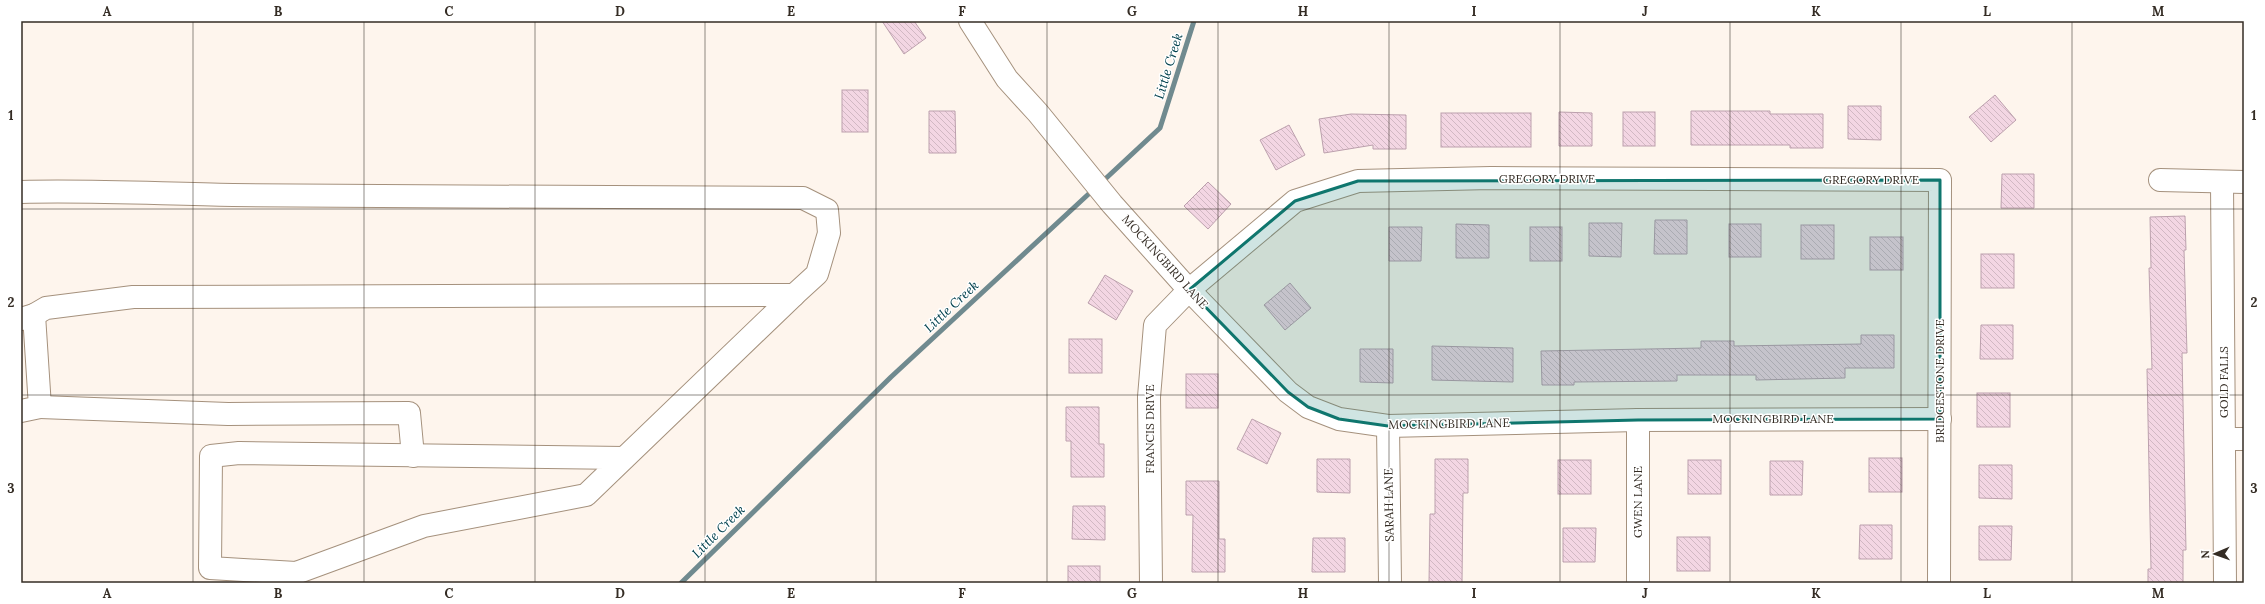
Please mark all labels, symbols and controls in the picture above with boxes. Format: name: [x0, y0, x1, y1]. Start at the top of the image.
text: A: [103, 3, 112, 20]
text: B: [274, 3, 283, 20]
text: C: [445, 3, 454, 20]
text: D: [615, 3, 625, 20]
text: E: [787, 3, 795, 20]
text: F: [958, 3, 966, 20]
text: G: [1127, 3, 1137, 20]
text: H: [1298, 3, 1308, 20]
text: I: [1471, 3, 1477, 20]
text: J: [1642, 3, 1648, 20]
text: K: [1811, 3, 1821, 20]
text: L: [1983, 3, 1991, 20]
text: M: [2152, 3, 2165, 20]
water label: Little Creek: [1150, 31, 1187, 101]
text: 1: [8, 107, 14, 124]
text: 1: [2251, 107, 2257, 124]
street label: GREGORY DRIVE: [1499, 171, 1595, 186]
street label: GREGORY DRIVE: [1823, 172, 1919, 187]
street label: MOCKINGBIRD LANE: [1119, 211, 1212, 312]
water label: Little Creek: [921, 277, 982, 336]
text: 2: [8, 294, 15, 311]
text: 2: [2251, 294, 2258, 311]
street label: BRIDGESTONE DRIVE: [1932, 319, 1947, 443]
street label: GOLD FALLS: [2216, 346, 2231, 418]
street label: FRANCIS DRIVE: [1142, 384, 1157, 474]
street label: MOCKINGBIRD LANE: [1712, 411, 1834, 426]
street label: MOCKINGBIRD LANE: [1388, 415, 1510, 432]
street label: GWEN LANE: [1630, 466, 1645, 538]
street label: SARAH LANE: [1380, 468, 1397, 542]
text: 3: [7, 480, 15, 497]
text: 3: [2250, 480, 2258, 497]
water label: Little Creek: [688, 501, 749, 561]
north arrow: [2195, 534, 2235, 574]
text: N: [2198, 549, 2212, 559]
text: A: [103, 585, 112, 602]
text: B: [274, 585, 283, 602]
text: C: [445, 585, 454, 602]
text: D: [615, 585, 625, 602]
text: E: [787, 585, 795, 602]
text: F: [958, 585, 966, 602]
text: G: [1127, 585, 1137, 602]
text: H: [1298, 585, 1308, 602]
text: I: [1471, 585, 1477, 602]
text: J: [1642, 585, 1648, 602]
text: K: [1811, 585, 1821, 602]
text: L: [1983, 585, 1991, 602]
text: M: [2152, 585, 2165, 602]

